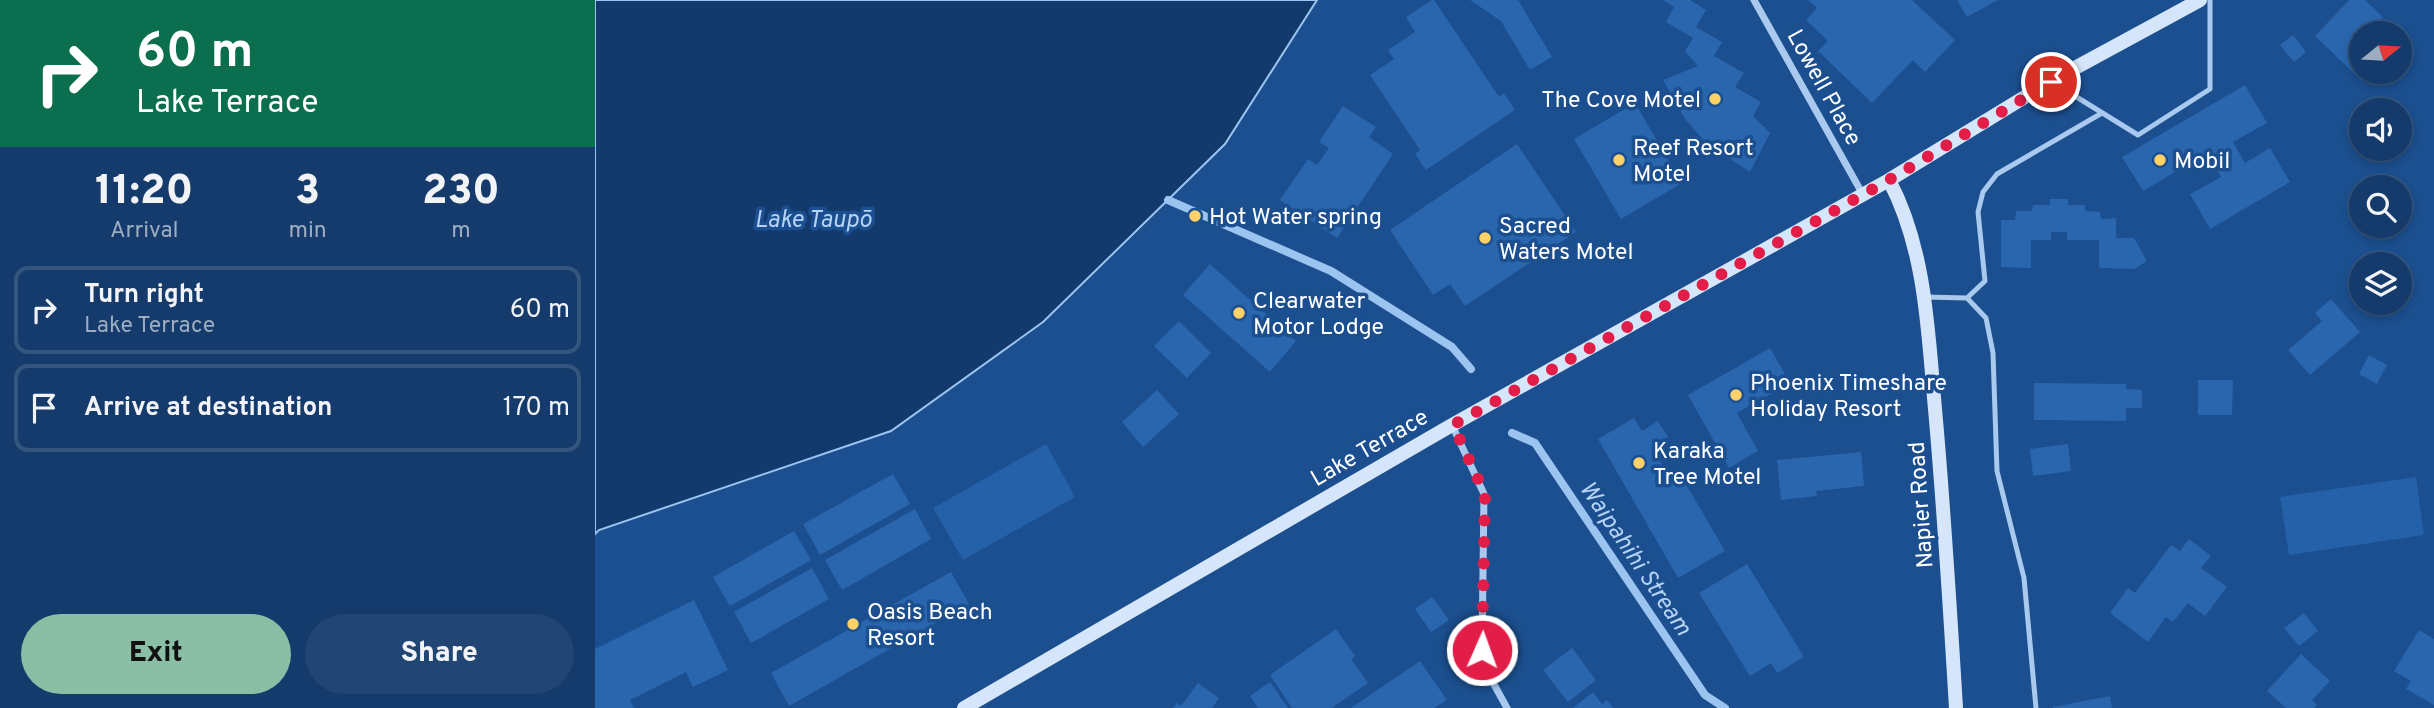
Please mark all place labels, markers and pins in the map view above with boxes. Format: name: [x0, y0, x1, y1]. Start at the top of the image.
pin: [2021, 52, 2081, 112]
place label: The Cove Motel: [1541, 87, 1701, 116]
marker: The Cove Motel: [1707, 91, 1723, 107]
place label: Reef Resort Motel: [1633, 135, 1754, 190]
place label: Mobil: [2174, 148, 2230, 177]
marker: Reef Resort Motel: [1611, 152, 1627, 168]
marker: Mobil: [2152, 152, 2168, 168]
place label: Hot Water spring: [1209, 204, 1382, 233]
marker: Hot Water spring: [1187, 208, 1203, 224]
place label: Sacred Waters Motel: [1499, 213, 1633, 268]
marker: Sacred Waters Motel: [1477, 230, 1493, 246]
place label: Clearwater Motor Lodge: [1253, 288, 1384, 343]
marker: Clearwater Motor Lodge: [1231, 305, 1247, 321]
place label: Phoenix Timeshare Holiday Resort: [1750, 370, 1947, 425]
marker: Phoenix Timeshare Holiday Resort: [1728, 387, 1744, 403]
place label: Karaka Tree Motel: [1653, 438, 1761, 493]
marker: Karaka Tree Motel: [1631, 455, 1647, 471]
place label: Oasis Beach Resort: [867, 599, 993, 654]
marker: Oasis Beach Resort: [845, 616, 861, 632]

